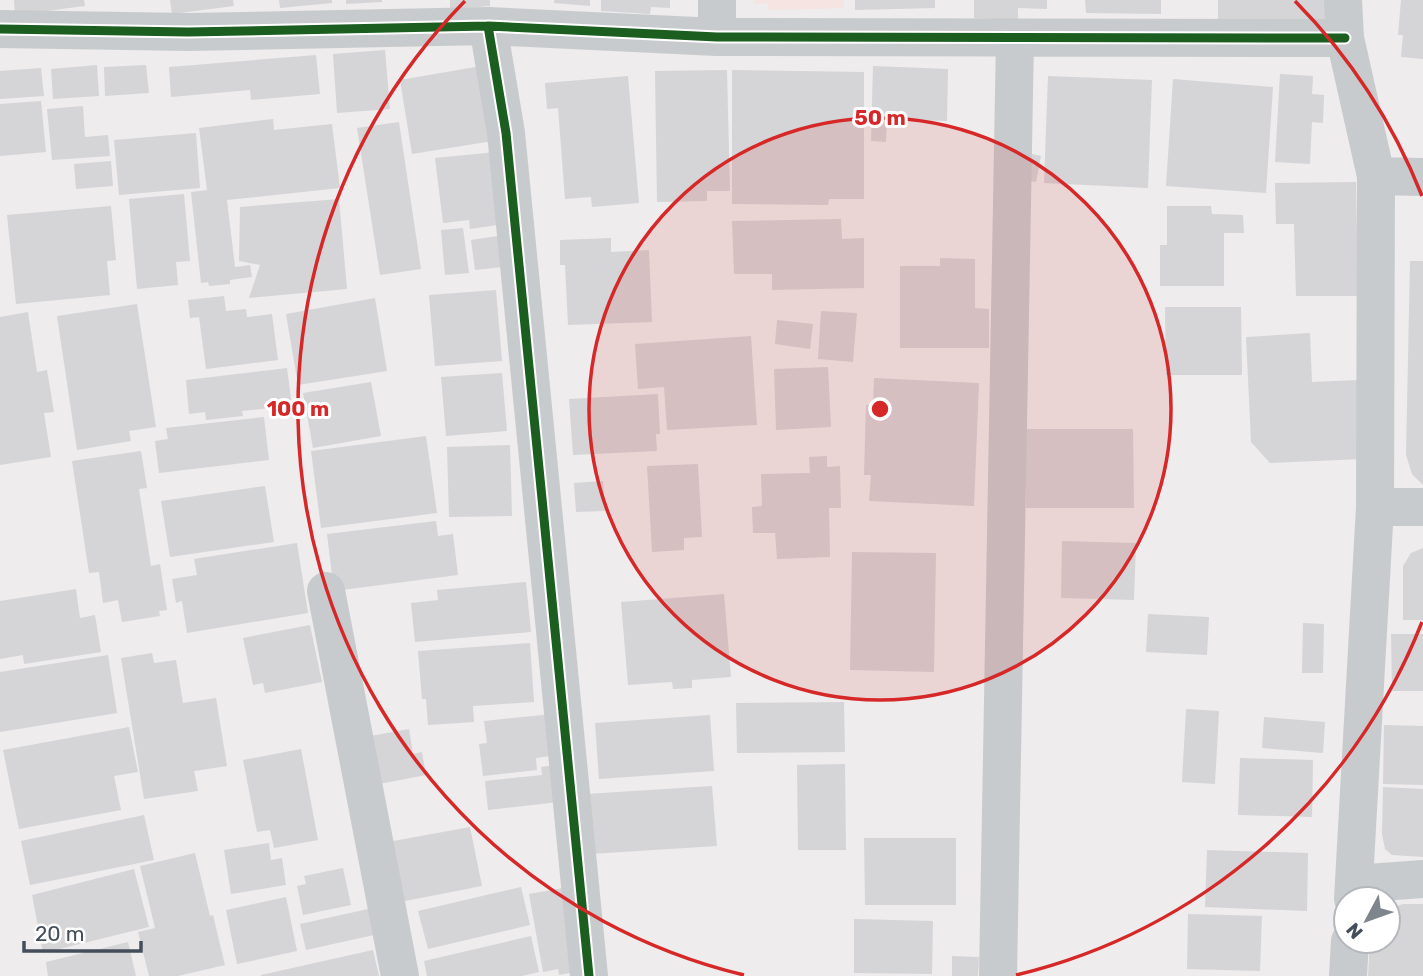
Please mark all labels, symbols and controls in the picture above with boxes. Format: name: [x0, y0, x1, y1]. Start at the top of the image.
text: 50 m: [854, 105, 906, 130]
text: 100 m: [267, 396, 329, 421]
centre of rings: [868, 397, 892, 421]
north arrow: [1332, 885, 1402, 955]
scale bar: [24, 909, 142, 953]
text: N: [1341, 918, 1368, 944]
text: 20 m: [35, 921, 84, 946]

